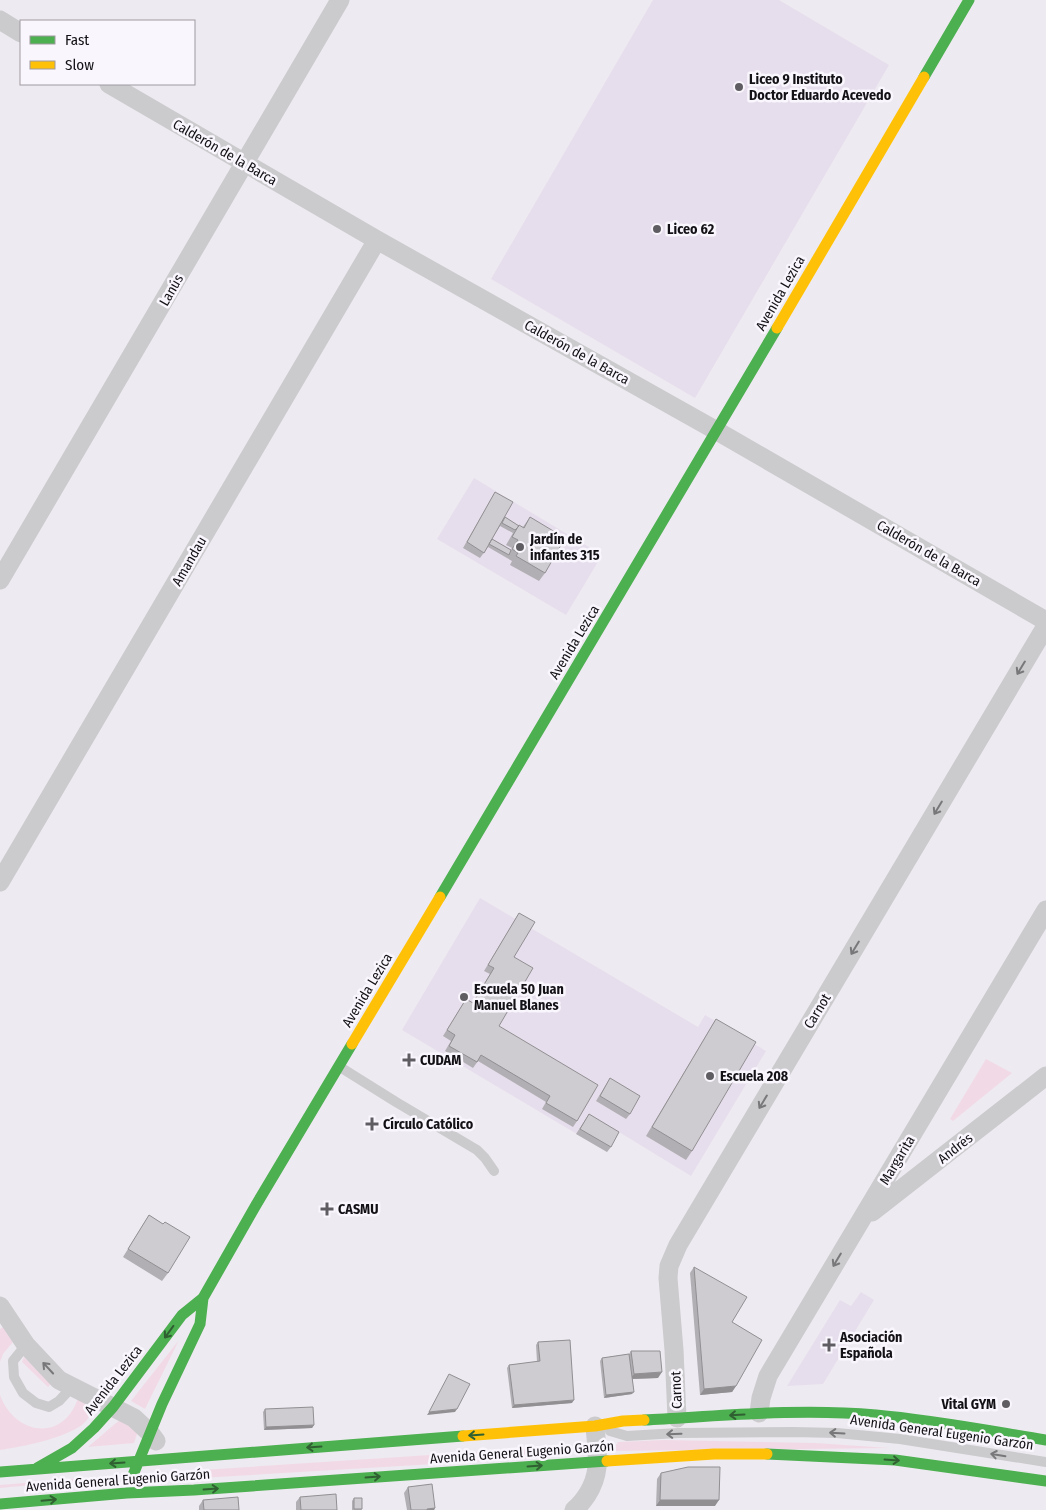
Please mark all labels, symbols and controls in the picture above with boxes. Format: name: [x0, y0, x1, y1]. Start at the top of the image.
legend: [20, 20, 195, 85]
text: Fast: [65, 31, 89, 49]
text: Slow: [65, 56, 94, 74]
place label: Liceo 9 Instituto Doctor Eduardo Acevedo: [749, 71, 892, 104]
marker: Liceo 9 Instituto Doctor Eduardo Acevedo: [733, 81, 745, 93]
street label: Calderón de la Barca: [170, 116, 280, 189]
place label: Liceo 62: [667, 221, 715, 238]
marker: Liceo 62: [651, 223, 663, 235]
street label: Avenida Lezica: [752, 253, 809, 334]
street label: Lanús: [156, 271, 187, 309]
street label: Calderón de la Barca: [521, 317, 632, 388]
street label: Calderón de la Barca: [874, 517, 984, 590]
place label: Jardín de infantes 315: [529, 531, 600, 564]
street label: Amandau: [169, 534, 210, 589]
marker: Jardín de infantes 315: [514, 541, 526, 553]
street label: Avenida Lezica: [546, 602, 603, 682]
one-way arrow: [1016, 661, 1026, 675]
one-way arrow: [933, 800, 943, 814]
one-way arrow: [850, 940, 860, 954]
street label: Avenida Lezica: [339, 950, 396, 1030]
place label: Escuela 50 Juan Manuel Blanes: [474, 981, 564, 1014]
street label: Carnot: [800, 990, 835, 1032]
marker: Escuela 50 Juan Manuel Blanes: [458, 991, 470, 1003]
place label: CUDAM: [420, 1052, 461, 1069]
marker: CUDAM: [402, 1053, 416, 1067]
place label: Escuela 208: [720, 1068, 789, 1085]
marker: Escuela 208: [704, 1070, 716, 1082]
one-way arrow: [758, 1095, 768, 1109]
place label: Círculo Católico: [383, 1116, 474, 1133]
marker: Círculo Católico: [365, 1117, 379, 1131]
street label: Andrés: [934, 1129, 976, 1167]
street label: Margarita: [876, 1132, 919, 1188]
place label: CASMU: [338, 1201, 378, 1218]
marker: CASMU: [320, 1202, 334, 1216]
one-way arrow: [832, 1253, 842, 1267]
one-way arrow: [163, 1325, 174, 1338]
place label: Asociación Española: [839, 1329, 902, 1362]
marker: Asociación Española: [822, 1338, 836, 1352]
street label: Avenida Lezica: [81, 1342, 146, 1418]
one-way arrow: [42, 1362, 54, 1375]
street label: Carnot: [667, 1370, 686, 1409]
place label: Vital GYM: [940, 1396, 996, 1413]
marker: Vital GYM: [1000, 1398, 1012, 1410]
one-way arrow: [729, 1410, 745, 1419]
street label: Avenida General Eugenio Garzón: [849, 1411, 1035, 1454]
one-way arrow: [667, 1429, 683, 1438]
one-way arrow: [829, 1429, 845, 1438]
one-way arrow: [469, 1430, 485, 1440]
street label: Avenida General Eugenio Garzón: [429, 1438, 615, 1467]
one-way arrow: [306, 1442, 322, 1451]
one-way arrow: [990, 1449, 1006, 1459]
one-way arrow: [883, 1456, 899, 1465]
one-way arrow: [110, 1458, 126, 1467]
one-way arrow: [527, 1461, 543, 1471]
street label: Avenida General Eugenio Garzón: [25, 1466, 211, 1495]
one-way arrow: [364, 1473, 380, 1482]
one-way arrow: [202, 1484, 218, 1494]
one-way arrow: [40, 1495, 56, 1505]

